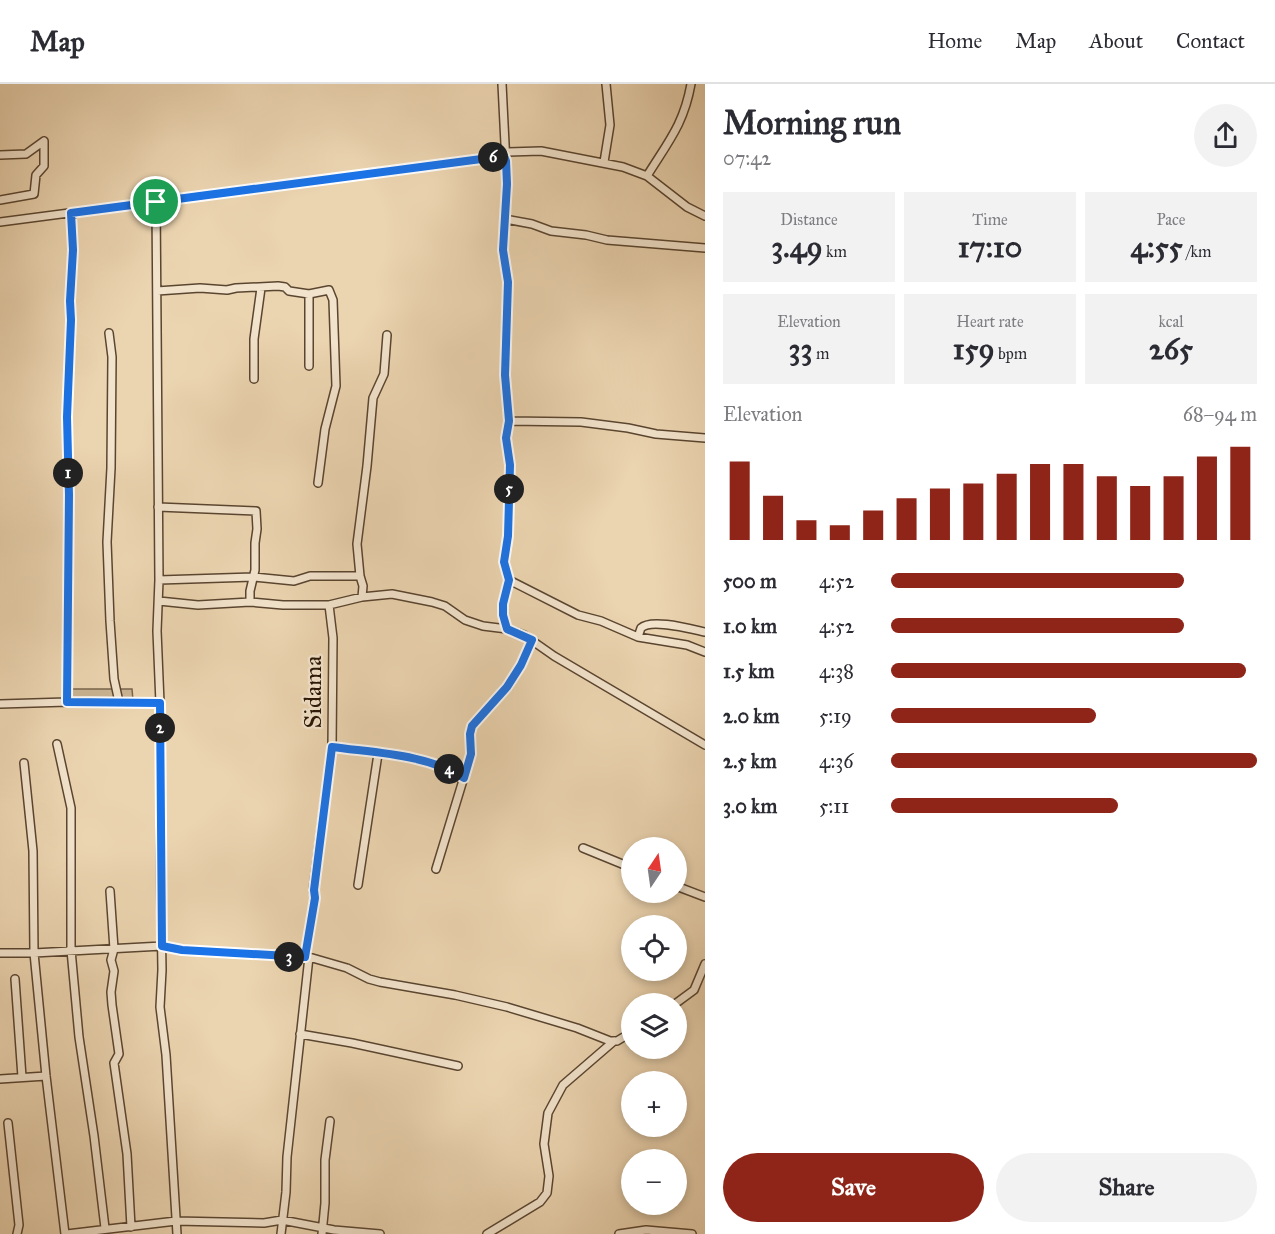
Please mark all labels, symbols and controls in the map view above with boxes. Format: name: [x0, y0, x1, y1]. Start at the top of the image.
text: Map: [30, 24, 85, 59]
text: Home: [927, 28, 982, 54]
text: Map: [1015, 28, 1056, 54]
text: About: [1089, 28, 1143, 54]
text: Contact: [1176, 28, 1245, 54]
text: Morning run: [723, 103, 901, 143]
button: share: [1194, 104, 1257, 167]
pin: 6: [478, 142, 508, 172]
text: 07:42: [723, 146, 771, 170]
text: 6: [489, 147, 497, 166]
pin: [130, 176, 181, 227]
icon: arrive: [139, 185, 172, 218]
text: Distance: [780, 210, 838, 229]
text: Time: [972, 210, 1008, 229]
text: Pace: [1156, 210, 1186, 229]
text: 3.49: [771, 229, 823, 265]
text: 17:10: [958, 229, 1022, 265]
text: 4:55: [1131, 229, 1183, 265]
text: km: [823, 242, 847, 261]
text: /km: [1183, 242, 1211, 261]
text: Elevation: [777, 312, 841, 331]
text: Heart rate: [956, 312, 1024, 331]
text: kcal: [1158, 312, 1184, 331]
text: 33: [789, 331, 813, 367]
text: 159: [953, 331, 995, 367]
text: 265: [1149, 331, 1193, 367]
text: m: [813, 344, 829, 363]
text: bpm: [995, 344, 1027, 363]
text: Elevation: [723, 402, 802, 426]
text: 68–94 m: [1183, 402, 1257, 426]
pin: 1: [53, 458, 83, 488]
text: 1: [65, 463, 71, 482]
pin: 5: [494, 474, 524, 504]
text: 5: [505, 479, 513, 498]
text: 500 m: [723, 569, 777, 593]
text: 4:52: [819, 569, 854, 593]
text: 1.0 km: [723, 614, 777, 638]
text: 4:52: [819, 614, 854, 638]
street label: Sidama: [298, 655, 328, 728]
text: 1.5 km: [723, 659, 774, 683]
text: 4:38: [819, 659, 854, 683]
text: 2.0 km: [723, 704, 779, 728]
text: 5:19: [819, 704, 852, 728]
pin: 2: [145, 713, 175, 743]
text: 2: [156, 718, 164, 737]
text: 2.5 km: [723, 749, 777, 773]
text: 4:36: [819, 749, 853, 773]
pin: 4: [434, 754, 464, 784]
text: 4: [445, 759, 453, 778]
text: 3.0 km: [723, 794, 777, 818]
text: 5:11: [819, 794, 849, 818]
north arrow: [621, 837, 687, 903]
map controls: [621, 837, 687, 1215]
button: locate: [621, 915, 687, 981]
pin: 3: [274, 942, 304, 972]
text: 3: [286, 947, 292, 966]
button: layers: [621, 993, 687, 1059]
button: +: [621, 1071, 687, 1137]
button: −: [621, 1149, 687, 1215]
button: Save: [723, 1153, 984, 1222]
button: Share: [996, 1153, 1257, 1222]

